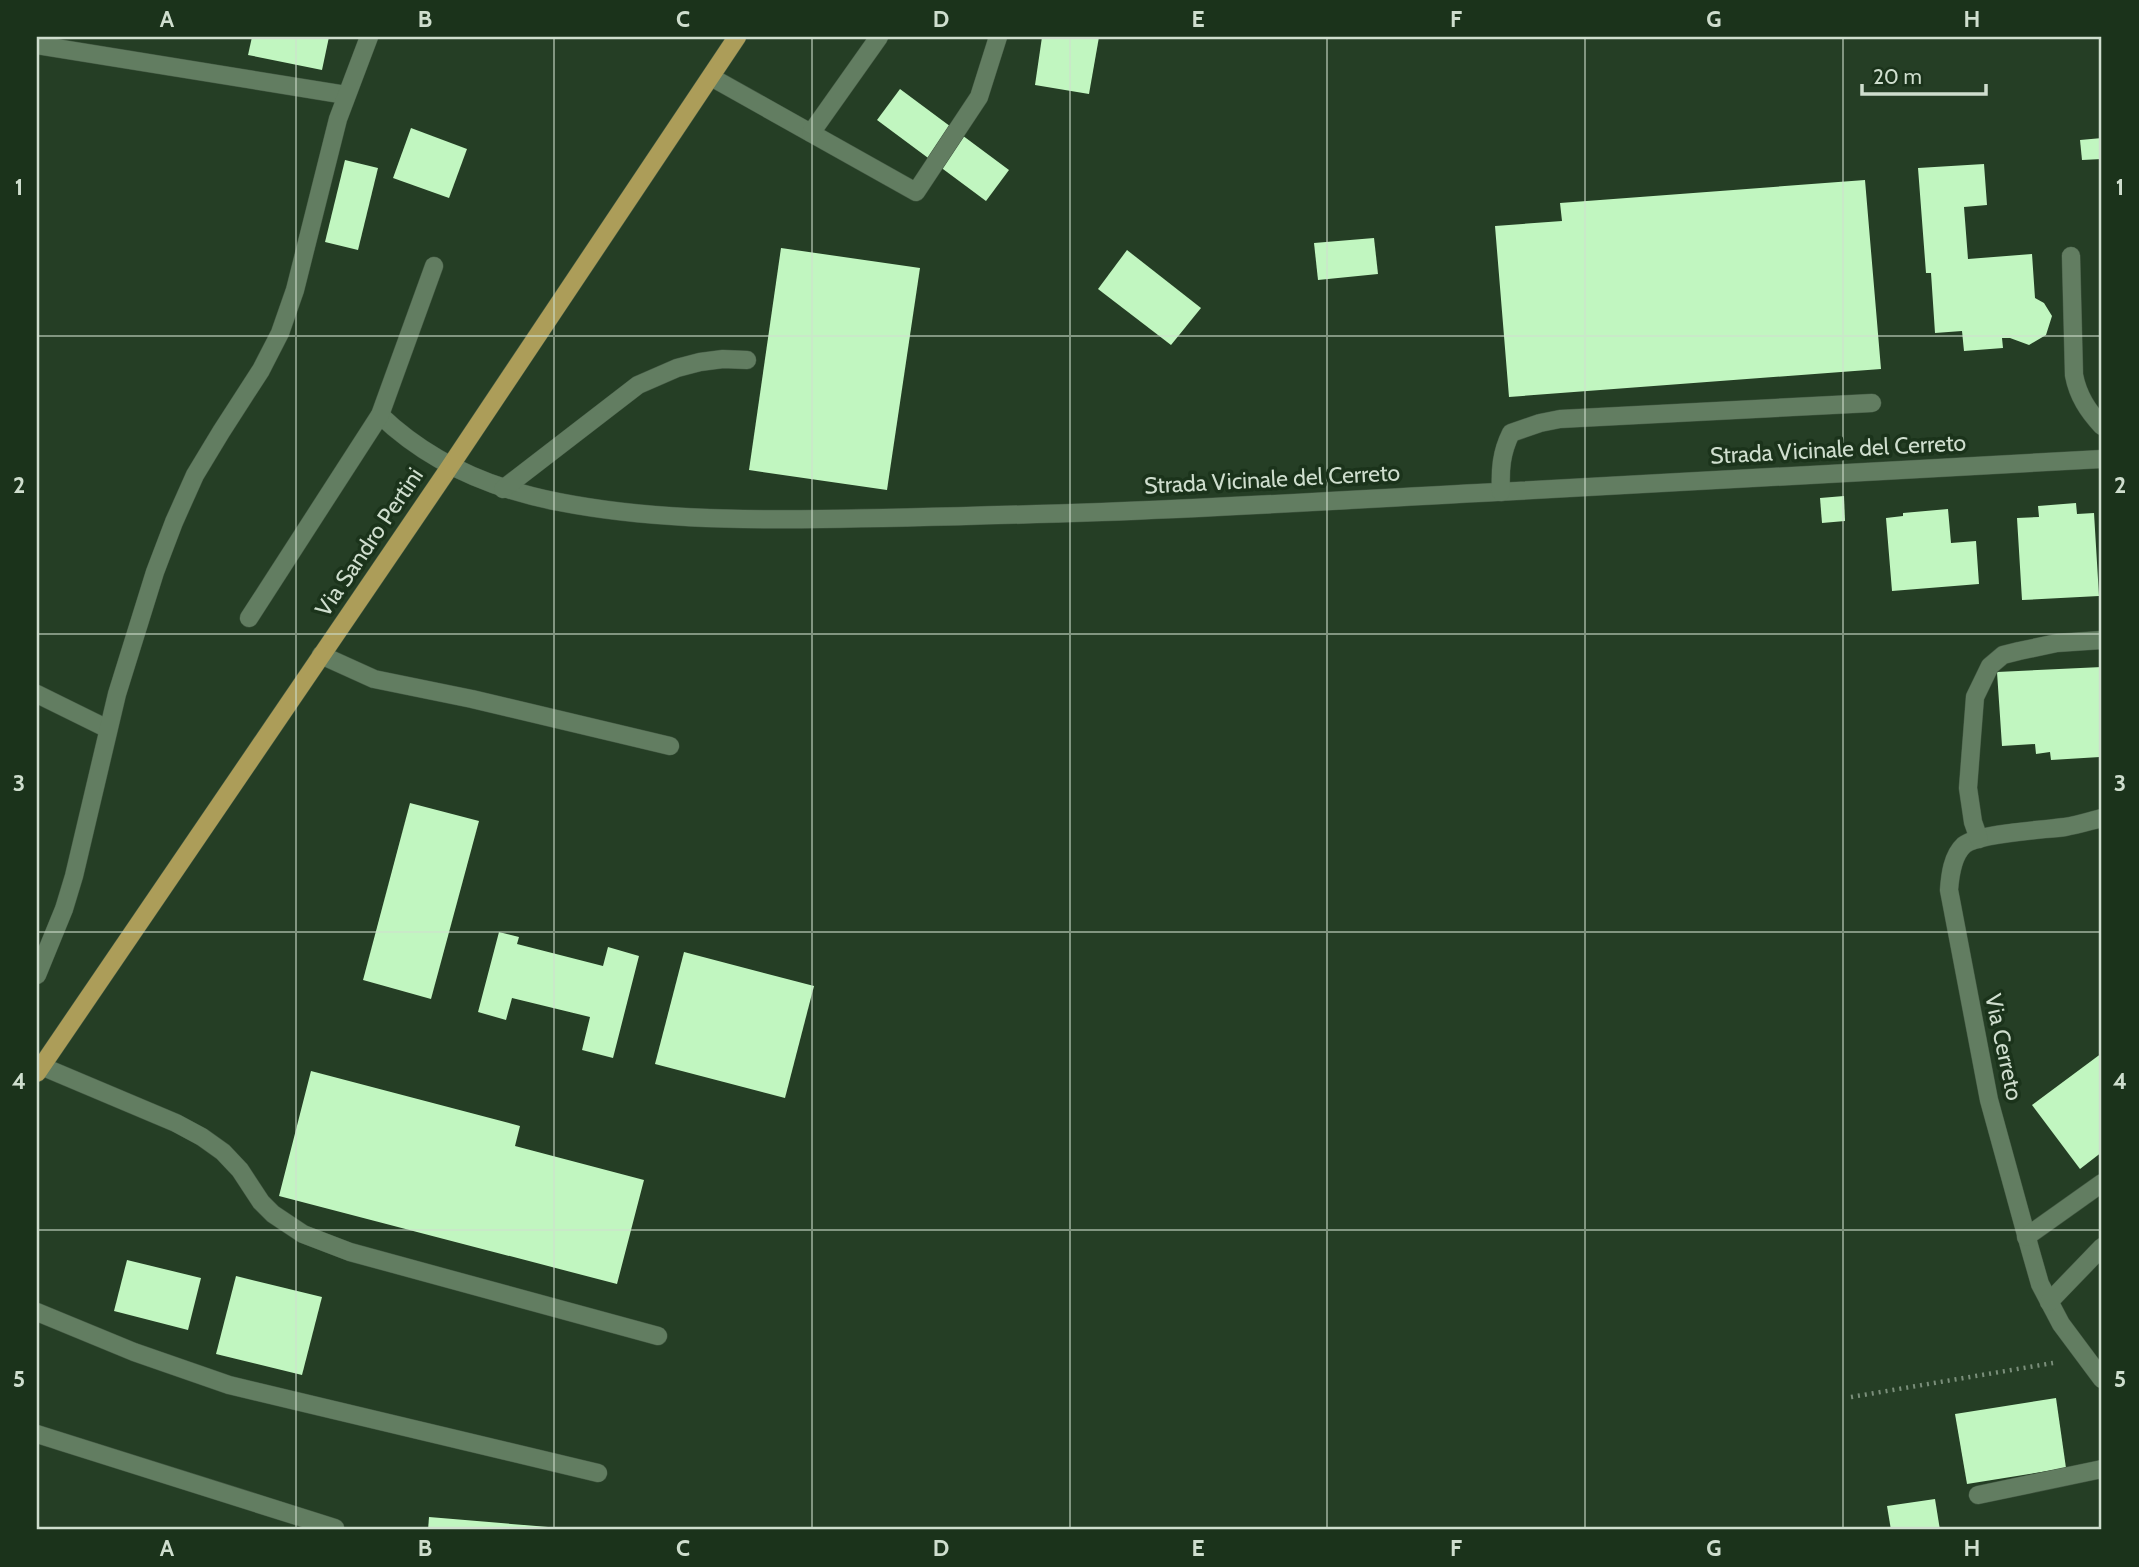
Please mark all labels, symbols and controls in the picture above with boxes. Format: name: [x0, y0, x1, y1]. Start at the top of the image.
text: A: [160, 5, 175, 33]
text: B: [418, 5, 432, 33]
text: C: [676, 5, 690, 33]
text: D: [933, 5, 949, 33]
text: E: [1191, 5, 1205, 33]
text: F: [1450, 5, 1462, 33]
text: G: [1706, 5, 1722, 33]
text: H: [1964, 5, 1980, 33]
scale bar: [1862, 52, 1987, 96]
text: 20 m: [1873, 64, 1922, 89]
text: 1: [15, 173, 23, 201]
text: 1: [2116, 173, 2124, 201]
street label: Strada Vicinale del Cerreto: [1709, 428, 1967, 470]
street label: Strada Vicinale del Cerreto: [1143, 458, 1401, 500]
street label: Via Sandro Pertini: [309, 462, 429, 622]
text: 2: [13, 471, 25, 499]
text: 2: [2114, 471, 2126, 499]
text: 3: [13, 769, 25, 797]
text: 3: [2114, 769, 2126, 797]
street label: Via Cerreto: [1979, 991, 2029, 1103]
text: 4: [12, 1067, 26, 1095]
text: 4: [2113, 1067, 2127, 1095]
text: 5: [13, 1365, 25, 1393]
text: 5: [2114, 1365, 2126, 1393]
text: A: [160, 1534, 175, 1562]
text: B: [418, 1534, 432, 1562]
text: C: [676, 1534, 690, 1562]
text: D: [933, 1534, 949, 1562]
text: E: [1191, 1534, 1205, 1562]
text: F: [1450, 1534, 1462, 1562]
text: G: [1706, 1534, 1722, 1562]
text: H: [1964, 1534, 1980, 1562]

